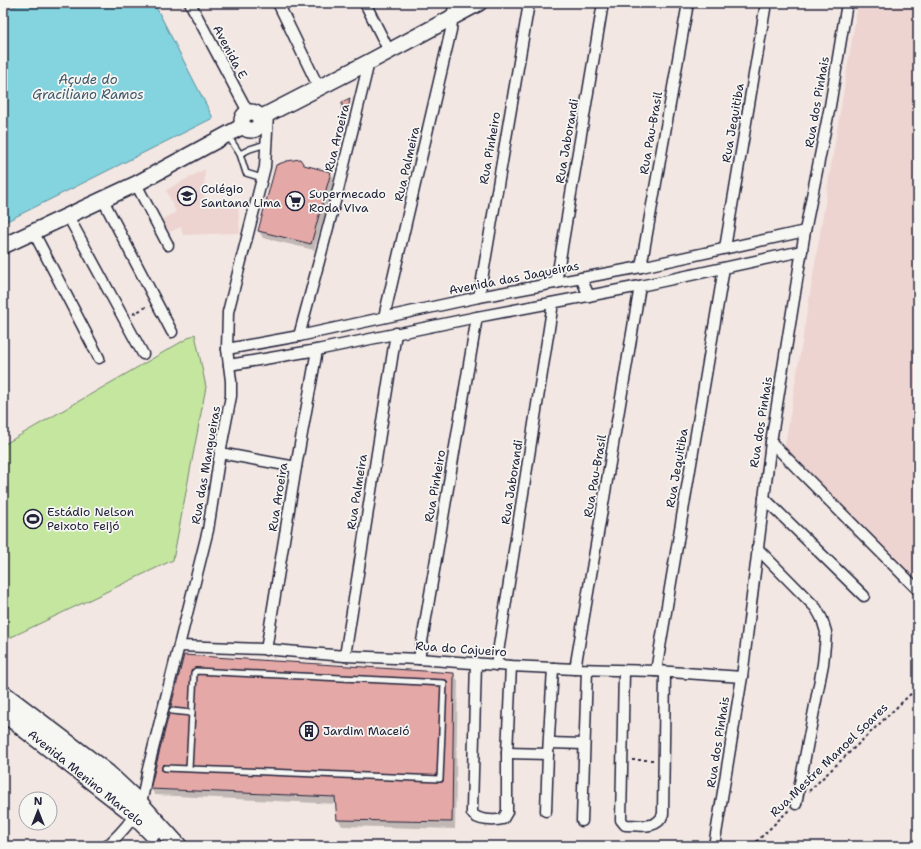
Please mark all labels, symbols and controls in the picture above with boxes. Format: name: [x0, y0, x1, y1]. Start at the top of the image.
street label: Avenida E: [209, 22, 251, 82]
street label: Rua dos Pinhais: [801, 55, 833, 149]
water label: Açude do Graciliano Ramos: [32, 71, 144, 103]
street label: Rua Jequitiba: [718, 82, 748, 164]
street label: Rua Pau-Brasil: [636, 90, 666, 176]
street label: Rua Jaborandi: [552, 97, 582, 185]
street label: Rua Aroeira: [321, 102, 353, 174]
street label: Rua Pinheiro: [476, 111, 504, 185]
street label: Rua Palmeira: [391, 125, 423, 203]
place label: Colégio Santana Lima: [201, 181, 281, 211]
school or university icon: Colégio Santana Lima: [176, 185, 198, 207]
place label: Supermecado Roda Viva: [309, 186, 386, 216]
supermarket icon: Supermecado Roda Viva: [284, 190, 306, 212]
street label: Avenida das Jaqueiras: [447, 257, 581, 299]
street label: Rua dos Pinhais: [746, 375, 776, 469]
street label: Rua das Mangueiras: [188, 405, 224, 525]
street label: Rua Jequitiba: [662, 427, 692, 509]
street label: Rua Pau-Brasil: [580, 433, 610, 519]
street label: Rua Jaborandi: [497, 438, 527, 526]
street label: Rua Pinheiro: [421, 449, 449, 523]
street label: Rua Palmeira: [343, 453, 371, 531]
street label: Rua Aroeira: [265, 461, 291, 533]
place label: Estádio Nelson Peixoto Feijó: [47, 504, 134, 534]
sports icon: Estádio Nelson Peixoto Feijó: [22, 508, 44, 530]
street label: Rua do Cajueiro: [415, 638, 507, 660]
street label: Rua dos Pinhais: [703, 695, 733, 789]
street label: Rua Mestre Manoel Soares: [767, 699, 891, 820]
building icon: Jardim Maceió: [298, 720, 320, 742]
place label: Jardim Maceió: [323, 723, 410, 739]
street label: Avenida Menino Marcelo: [25, 726, 147, 830]
north arrow: [18, 791, 58, 831]
text: N: [34, 794, 43, 809]

